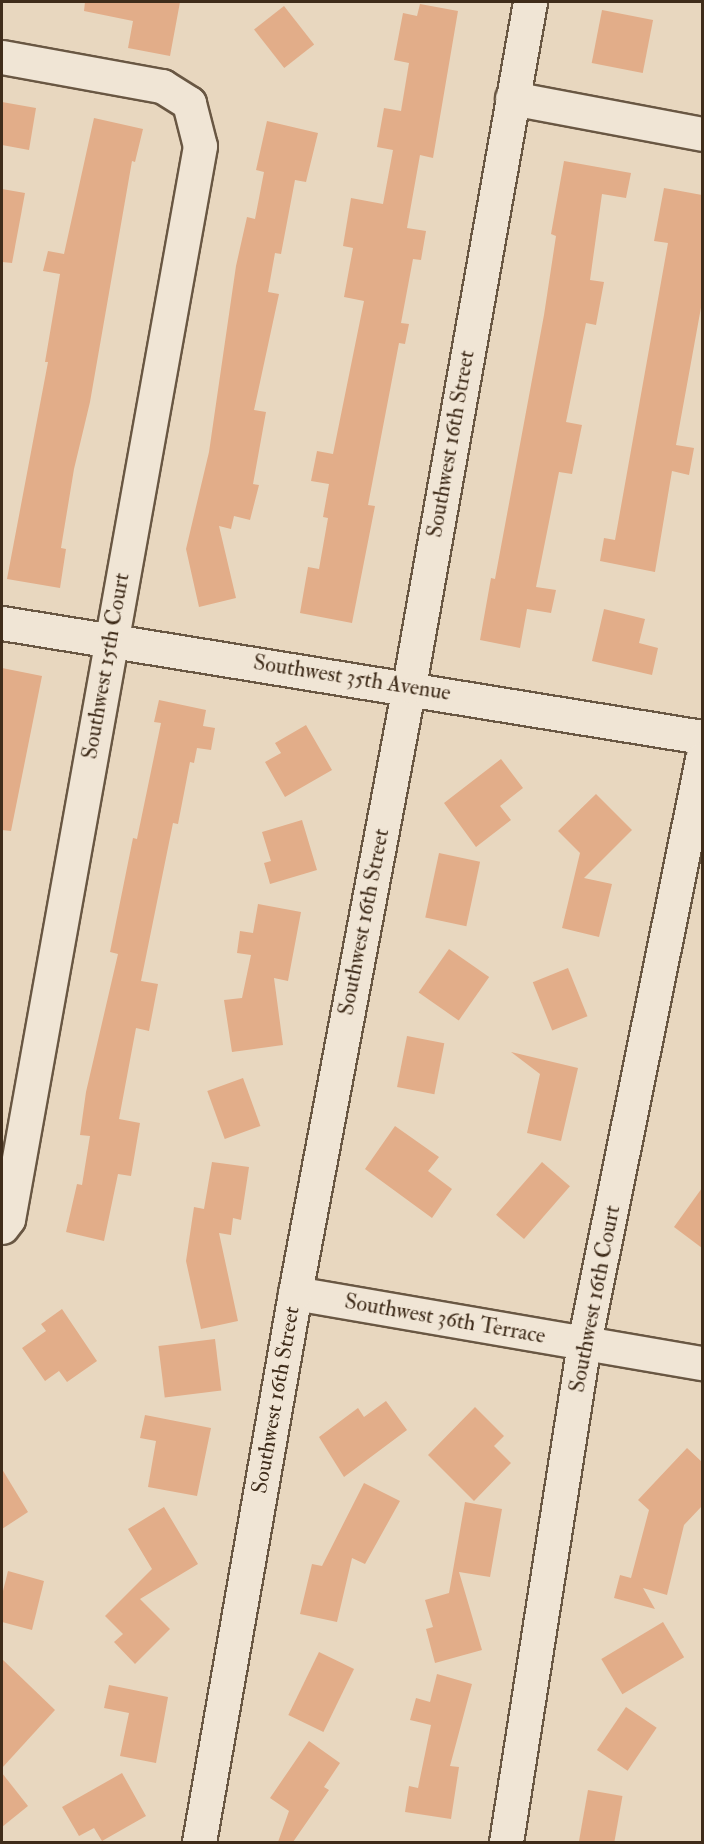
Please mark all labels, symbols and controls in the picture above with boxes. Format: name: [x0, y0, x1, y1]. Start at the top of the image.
street label: Southwest 16th Street: [422, 348, 480, 540]
street label: Southwest 15th Court: [77, 571, 135, 761]
street label: Southwest 35th Avenue: [251, 649, 453, 707]
street label: Southwest 16th Street: [333, 826, 395, 1018]
street label: Southwest 16th Court: [564, 1203, 626, 1395]
street label: Southwest 36th Terrace: [342, 1288, 548, 1350]
street label: Southwest 16th Street: [247, 1304, 305, 1496]

